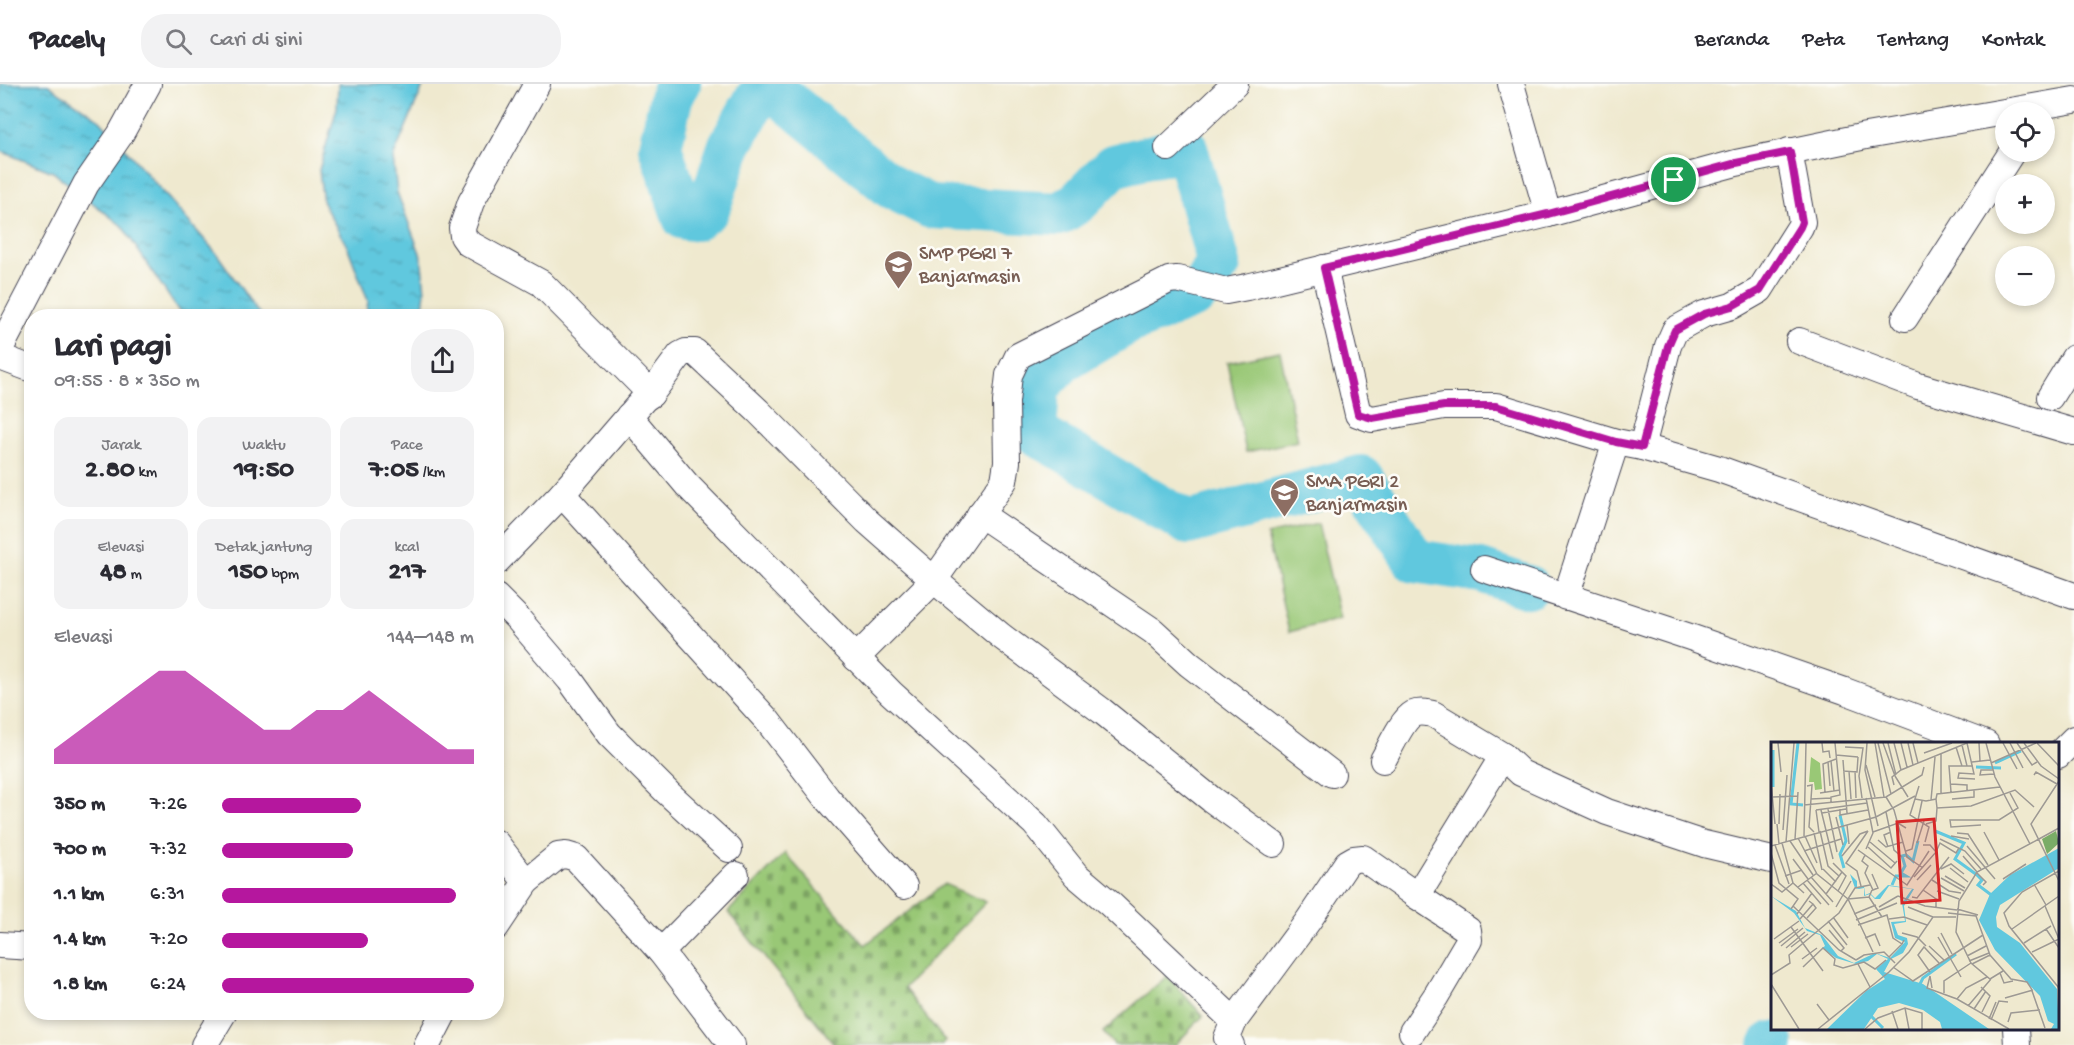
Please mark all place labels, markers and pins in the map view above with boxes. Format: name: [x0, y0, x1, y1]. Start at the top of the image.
pin: [1648, 154, 1699, 205]
place label: SMP PGRI 7 Banjarmasin: [918, 244, 1021, 290]
school or university icon: SMP PGRI 7 Banjarmasin: [882, 248, 914, 290]
place label: SMA PGRI 2 Banjarmasin: [1305, 472, 1408, 518]
school or university icon: SMA PGRI 2 Banjarmasin: [1269, 476, 1301, 518]

